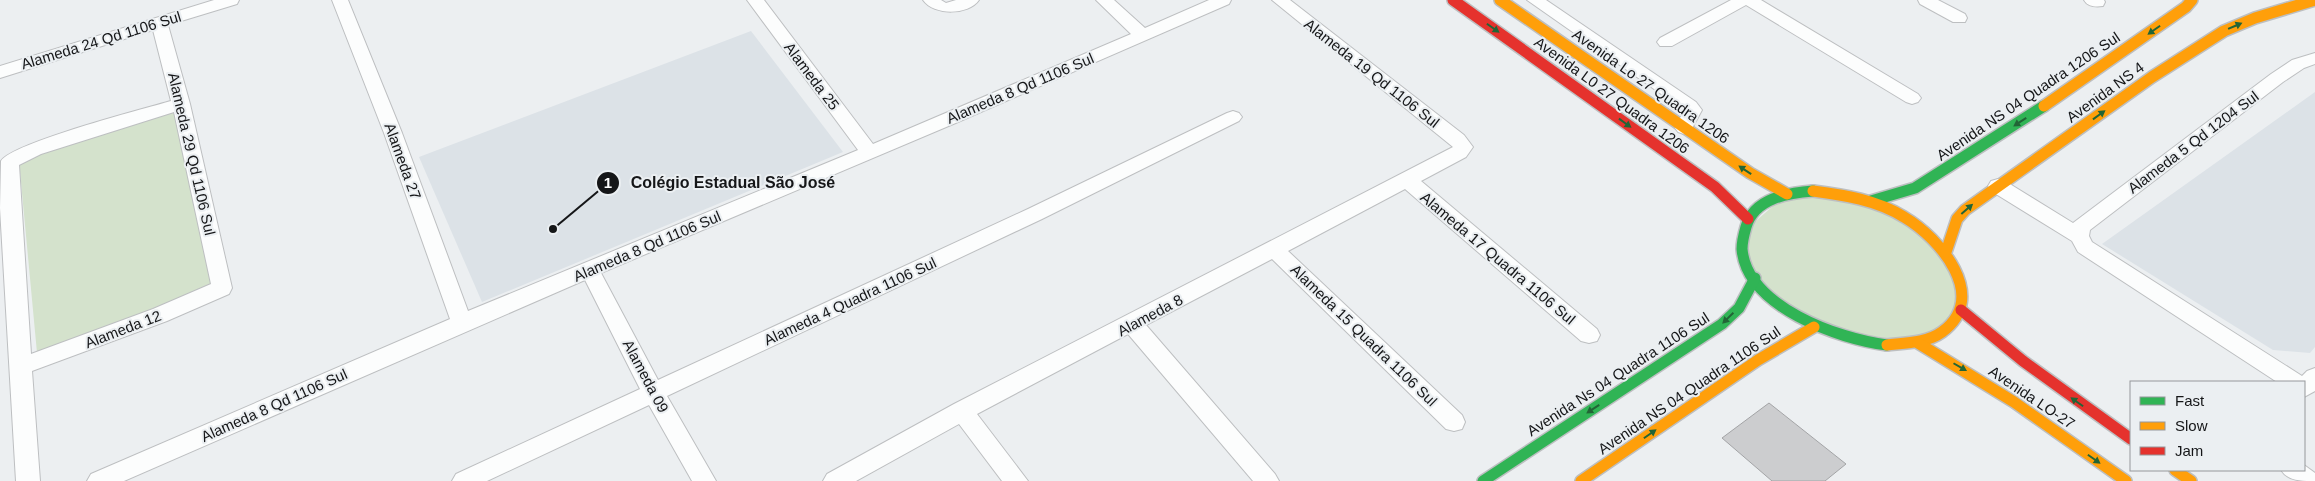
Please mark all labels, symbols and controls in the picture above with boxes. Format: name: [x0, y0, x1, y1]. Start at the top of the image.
street label: Alameda 24 Qd 1106 Sul: [19, 8, 183, 72]
street label: Alameda 19 Qd 1106 Sul: [1301, 15, 1443, 131]
one-way arrow: [2227, 22, 2242, 29]
one-way arrow: [1486, 23, 1500, 33]
street label: Avenida Lo 27 Quadra 1206: [1569, 25, 1733, 147]
one-way arrow: [2147, 25, 2161, 35]
street label: Avenida NS 04 Quadra 1206 Sul: [1933, 28, 2123, 164]
street label: Avenida L0 27 Quadra 1206: [1531, 33, 1693, 157]
street label: Alameda 25: [781, 39, 843, 113]
street label: Alameda 8 Qd 1106 Sul: [944, 49, 1096, 127]
street label: Avenida NS 4: [2063, 58, 2147, 126]
street label: Alameda 29 Qd 1106 Sul: [165, 71, 219, 237]
street label: Alameda 5 Qd 1204 Sul: [2124, 87, 2262, 197]
one-way arrow: [2092, 110, 2106, 120]
one-way arrow: [2013, 117, 2027, 126]
one-way arrow: [1618, 118, 1632, 128]
street label: Alameda 27: [381, 120, 425, 202]
one-way arrow: [1738, 165, 1751, 174]
callout: Colégio Estadual São José: [596, 167, 845, 198]
text: 1: [604, 174, 612, 191]
text: Colégio Estadual São José: [631, 174, 835, 191]
street label: Alameda 17 Quadra 1106 Sul: [1417, 188, 1579, 328]
one-way arrow: [1960, 204, 1973, 215]
street label: Alameda 8 Qd 1106 Sul: [571, 207, 723, 285]
street label: Alameda 4 Quadra 1106 Sul: [761, 254, 939, 348]
street label: Alameda 15 Quadra 1106 Sul: [1287, 261, 1441, 409]
street label: Alameda 8: [1114, 291, 1186, 339]
street label: Alameda 12: [83, 307, 163, 351]
street label: Avenida Ns 04 Quadra 1106 Sul: [1524, 309, 1712, 439]
one-way arrow: [1723, 312, 1735, 324]
street label: Avenida NS 04 Quadra 1106 Sul: [1595, 322, 1783, 458]
street label: Alameda 09: [620, 337, 672, 415]
street label: Avenida LO-27: [1986, 362, 2078, 432]
one-way arrow: [1953, 363, 1966, 372]
street label: Alameda 8 Qd 1106 Sul: [198, 365, 350, 445]
legend: [2130, 381, 2305, 471]
text: Fast: [2175, 392, 2205, 409]
one-way arrow: [2070, 397, 2084, 407]
one-way arrow: [1587, 404, 1600, 414]
text: Slow: [2175, 417, 2208, 434]
one-way arrow: [1643, 429, 1657, 439]
text: Jam: [2175, 442, 2203, 459]
one-way arrow: [2087, 454, 2101, 464]

